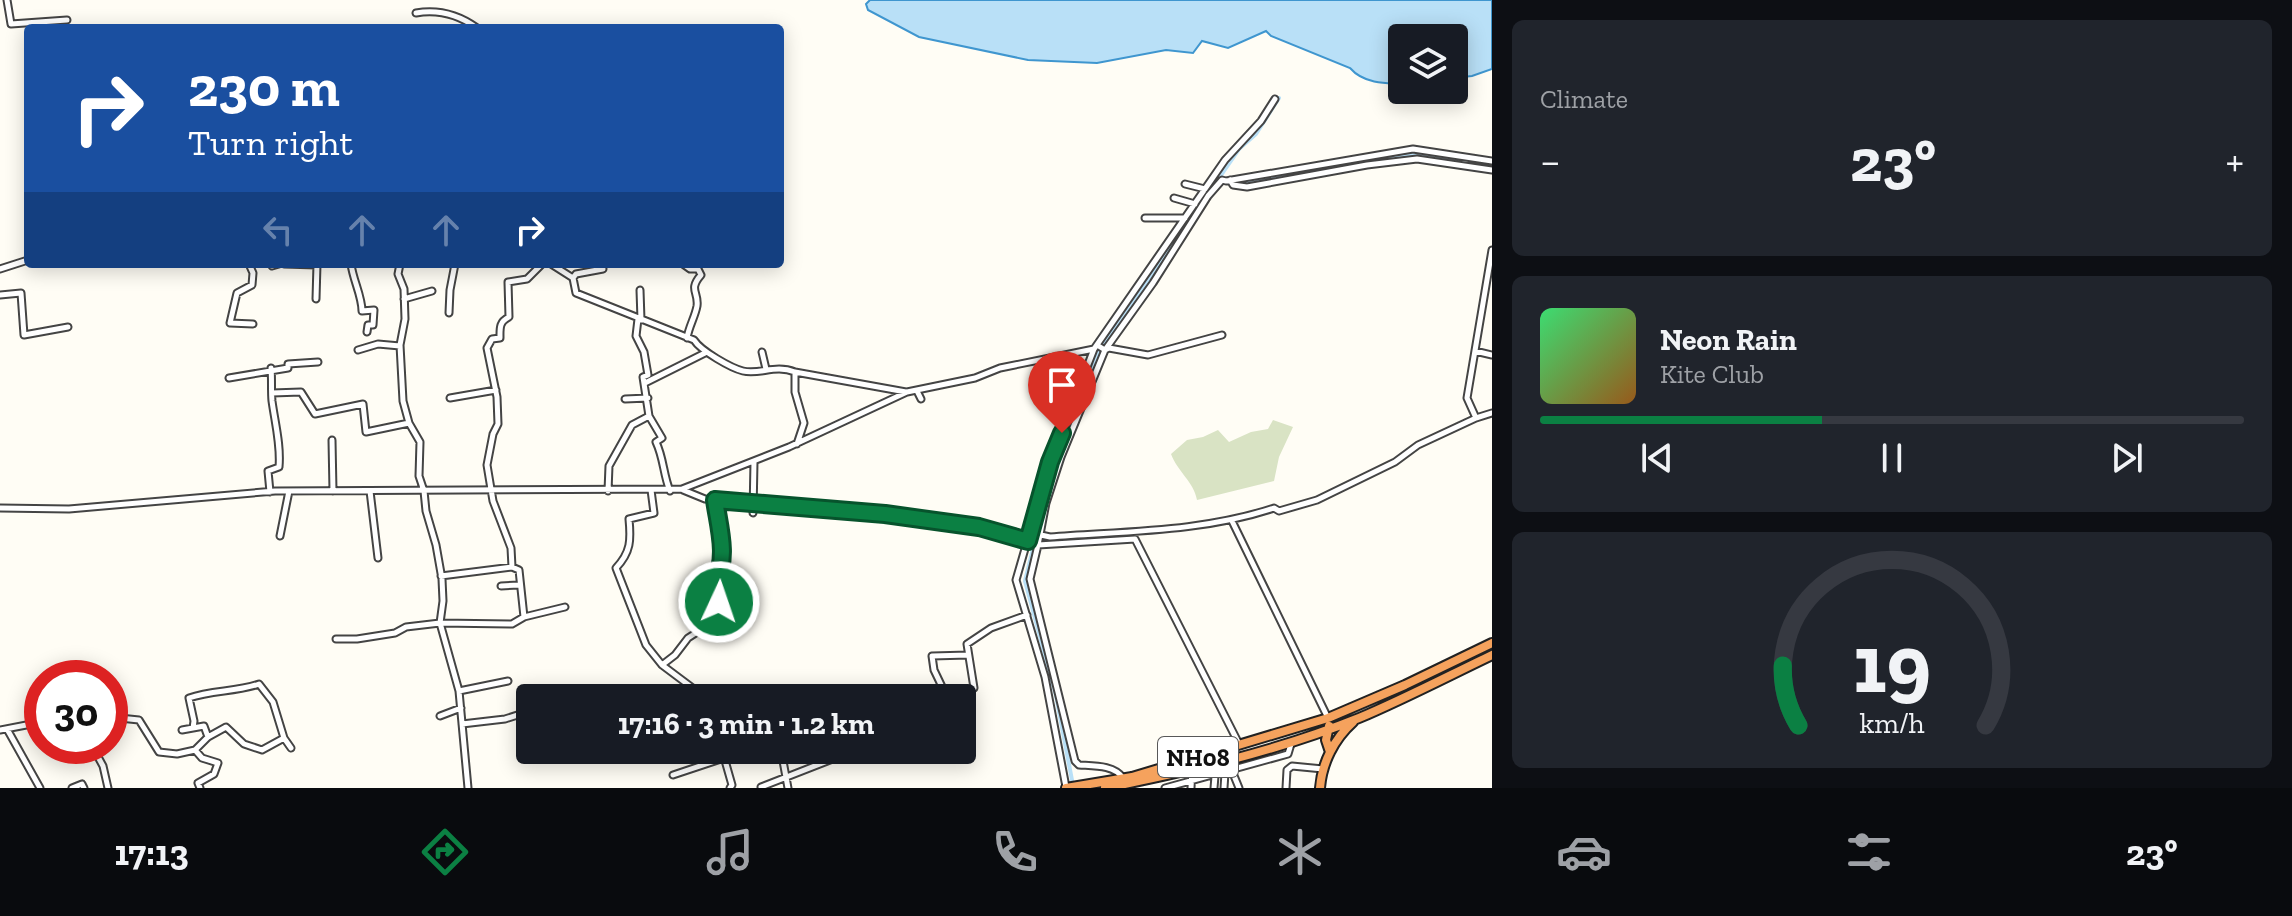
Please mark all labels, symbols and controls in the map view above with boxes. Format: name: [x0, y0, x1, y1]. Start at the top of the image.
map controls: [1388, 24, 1468, 104]
button: layers: [1388, 24, 1468, 104]
text: 230 m: [188, 53, 340, 120]
icon: right: [56, 56, 160, 160]
text: Climate: [1540, 83, 1628, 115]
text: Turn right: [188, 121, 353, 164]
text: 23°: [1850, 124, 1936, 196]
text: −: [1540, 134, 1561, 187]
text: +: [2225, 134, 2244, 187]
icon: left: [256, 208, 300, 252]
icon: ahead: [340, 208, 384, 252]
icon: ahead: [424, 208, 468, 252]
icon: right: [508, 208, 552, 252]
text: Neon Rain: [1660, 322, 1797, 358]
pin: [1028, 351, 1096, 433]
text: Kite Club: [1660, 358, 1764, 390]
icon: arrive: [1040, 363, 1084, 407]
icon: previous: [1635, 436, 1679, 480]
icon: pause: [1870, 436, 1914, 480]
icon: next: [2105, 436, 2149, 480]
position arrow: [677, 560, 761, 644]
text: 19: [1853, 613, 1931, 713]
speed limit sign: 30: [24, 660, 128, 764]
text: 17:16 · 3 min · 1.2 km: [618, 706, 874, 742]
text: km/h: [1859, 706, 1925, 740]
road number: NH08: [1158, 737, 1238, 777]
icon: directions: [417, 824, 473, 880]
icon: music: [702, 824, 758, 880]
icon: phone: [987, 824, 1043, 880]
icon: climate: [1272, 824, 1328, 880]
icon: car: [1556, 824, 1612, 880]
icon: filters: [1841, 824, 1897, 880]
text: 17:13: [114, 831, 189, 874]
text: 23°: [2126, 831, 2178, 874]

